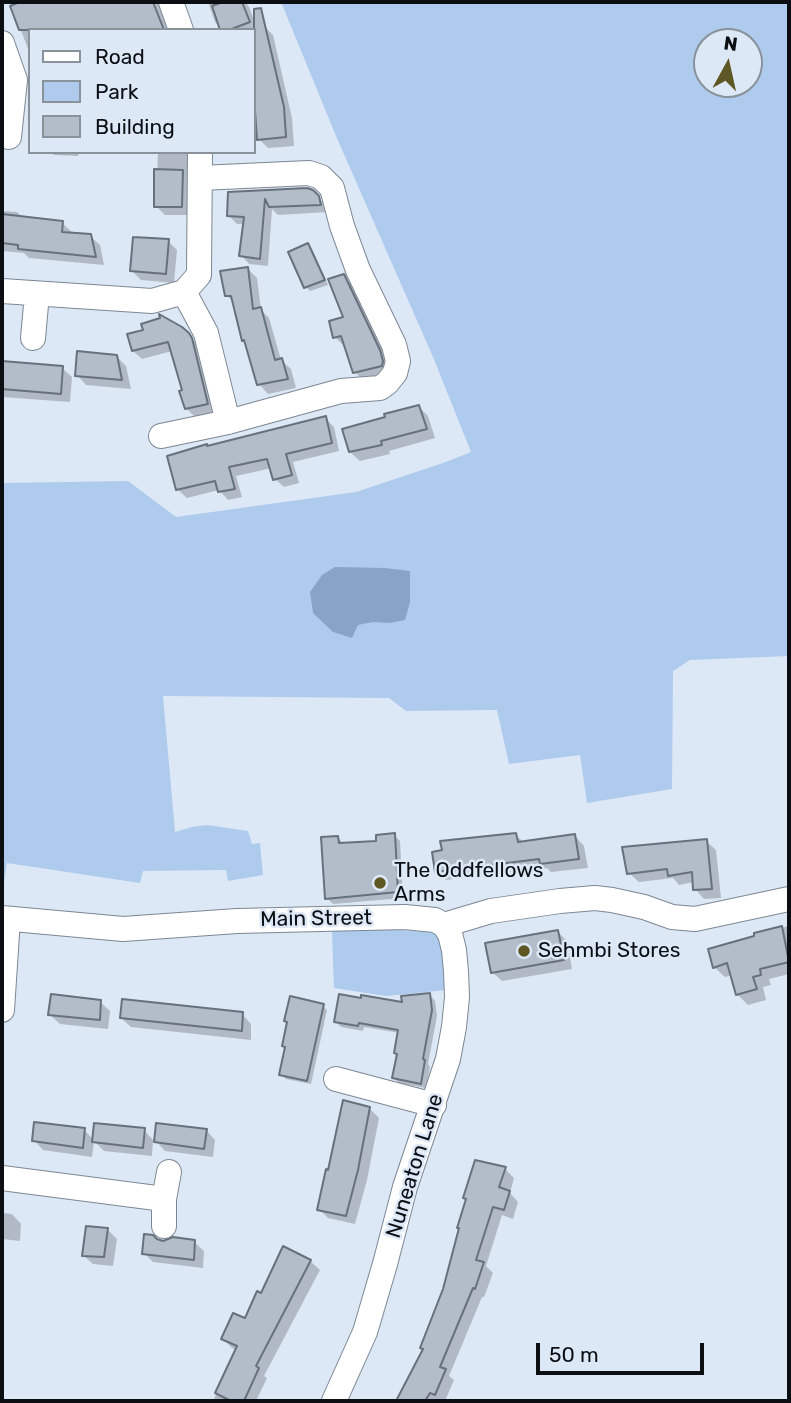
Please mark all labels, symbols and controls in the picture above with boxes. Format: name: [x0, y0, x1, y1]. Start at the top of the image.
legend: [28, 28, 256, 154]
north arrow: [693, 28, 763, 98]
text: N: [722, 31, 739, 56]
text: Road: [95, 44, 145, 69]
text: Park: [95, 79, 139, 104]
text: Building: [95, 114, 175, 139]
place label: The Oddfellows Arms: [394, 858, 544, 908]
marker: The Oddfellows Arms: [372, 875, 388, 891]
street label: Main Street: [260, 905, 372, 933]
place label: Sehmbi Stores: [538, 938, 681, 964]
marker: Sehmbi Stores: [516, 943, 532, 959]
street label: Nuneaton Lane: [381, 1091, 449, 1241]
scale bar: [539, 1330, 707, 1374]
text: 50 m: [549, 1342, 599, 1367]

